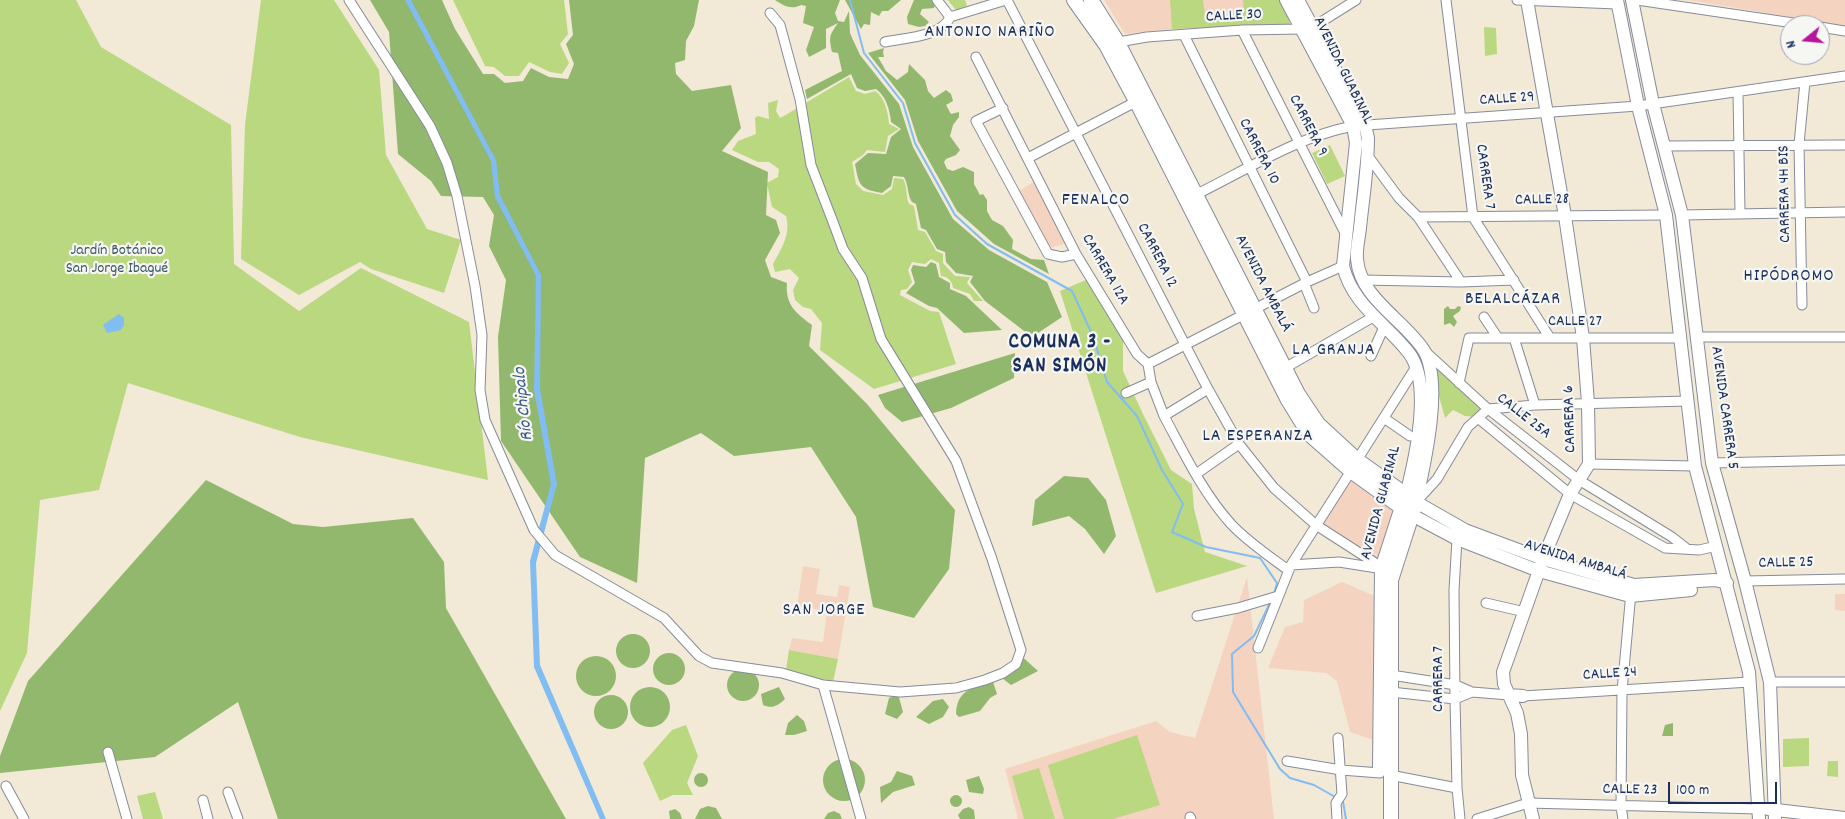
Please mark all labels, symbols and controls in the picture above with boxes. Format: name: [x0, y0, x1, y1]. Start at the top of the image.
street label: CALLE 30: [1205, 6, 1263, 28]
street label: AVENIDA GUABINAL: [1308, 14, 1376, 128]
north arrow: [1780, 15, 1830, 65]
district label: ANTONIO NARIÑO: [923, 23, 1057, 45]
text: N: [1781, 38, 1802, 50]
street label: CALLE 29: [1479, 89, 1535, 111]
street label: CARRERA 9: [1283, 92, 1331, 160]
street label: CARRERA 10: [1233, 116, 1283, 188]
street label: CARRERA 7: [1470, 143, 1498, 211]
street label: CARRERA 4H BIS: [1776, 145, 1796, 243]
district label: FENALCO: [1061, 191, 1131, 213]
street label: CALLE 28: [1515, 191, 1569, 211]
street label: CARRERA 12: [1132, 220, 1180, 292]
street label: CARRERA 12A: [1076, 231, 1132, 309]
street label: AVENIDA AMBALÁ: [1229, 232, 1295, 336]
park label: Jardín Botánico San Jorge Ibagué: [66, 242, 168, 280]
district label: HIPÓDROMO: [1742, 267, 1836, 289]
district label: BELALCÁZAR: [1464, 290, 1562, 312]
street label: CALLE 27: [1548, 313, 1602, 333]
district label: COMUNA 3 - SAN SIMÓN: [1007, 331, 1113, 381]
district label: LA GRANJA: [1291, 341, 1377, 363]
street label: AVENIDA CARRERA 5: [1705, 345, 1741, 471]
water label: Río Chipalo: [510, 366, 540, 442]
street label: CARRERA 6: [1560, 385, 1582, 453]
street label: CALLE 25A: [1492, 390, 1554, 444]
district label: LA ESPERANZA: [1201, 427, 1315, 449]
street label: AVENIDA GUABINAL: [1358, 444, 1406, 562]
street label: AVENIDA AMBALÁ: [1521, 536, 1629, 586]
street label: CALLE 25: [1758, 554, 1814, 574]
district label: SAN JORGE: [782, 601, 866, 623]
street label: CARRERA 7: [1430, 646, 1450, 712]
street label: CALLE 24: [1582, 664, 1638, 686]
scale bar: [1670, 772, 1779, 804]
text: 100 m: [1676, 780, 1709, 802]
street label: CALLE 23: [1602, 781, 1658, 801]

